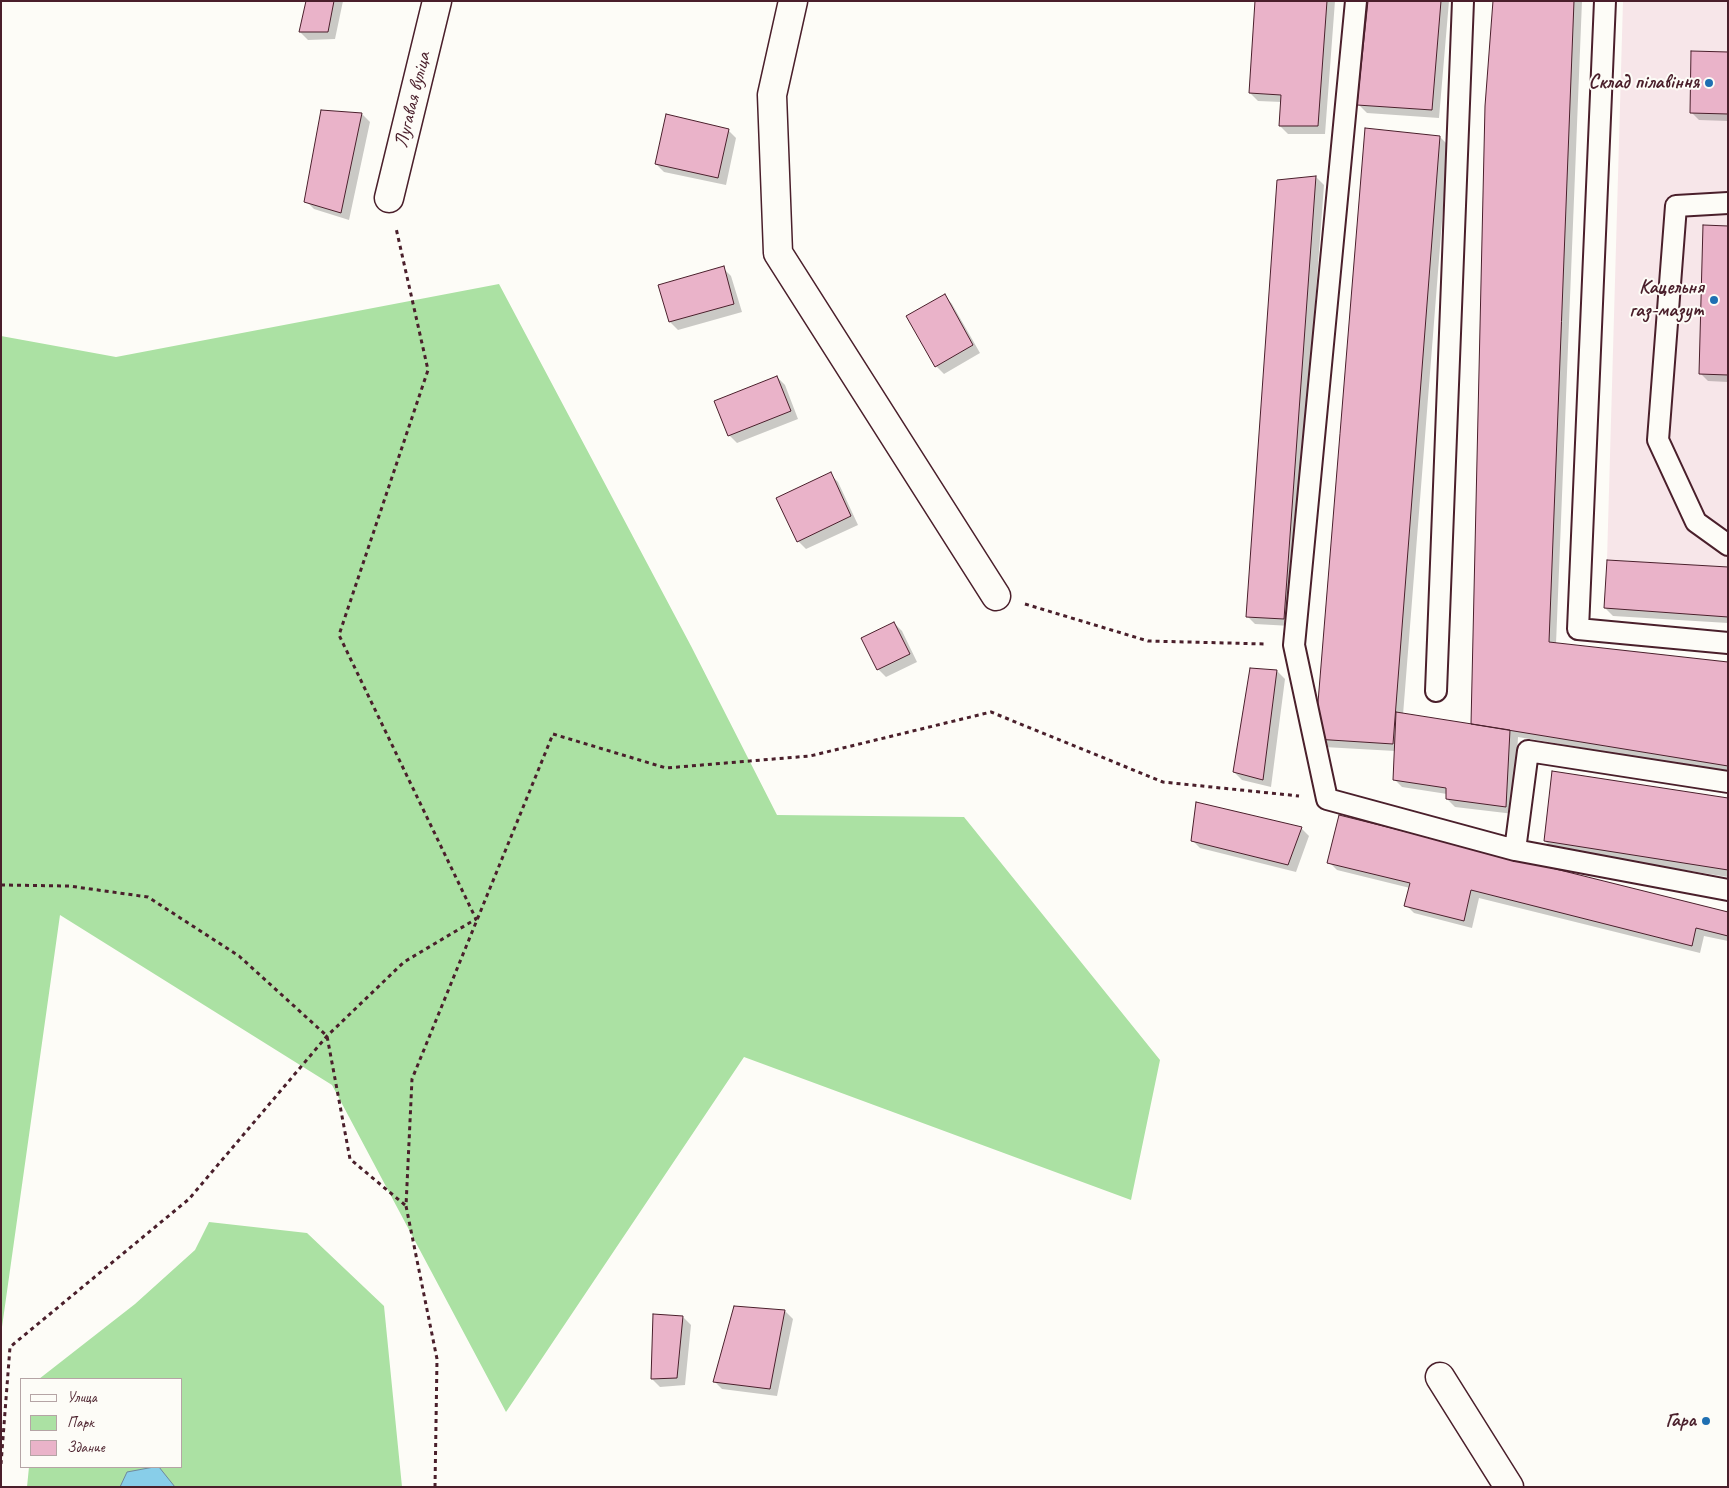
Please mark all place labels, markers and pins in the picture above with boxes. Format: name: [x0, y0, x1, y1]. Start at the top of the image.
place label: Склад пілавіння: [1588, 71, 1699, 95]
marker: Склад пілавіння: [1703, 77, 1715, 89]
place label: Кацельня газ-мазут: [1629, 276, 1704, 323]
marker: Кацельня газ-мазут: [1708, 294, 1720, 306]
place label: Гара: [1665, 1409, 1696, 1433]
marker: Гара: [1700, 1415, 1712, 1427]

